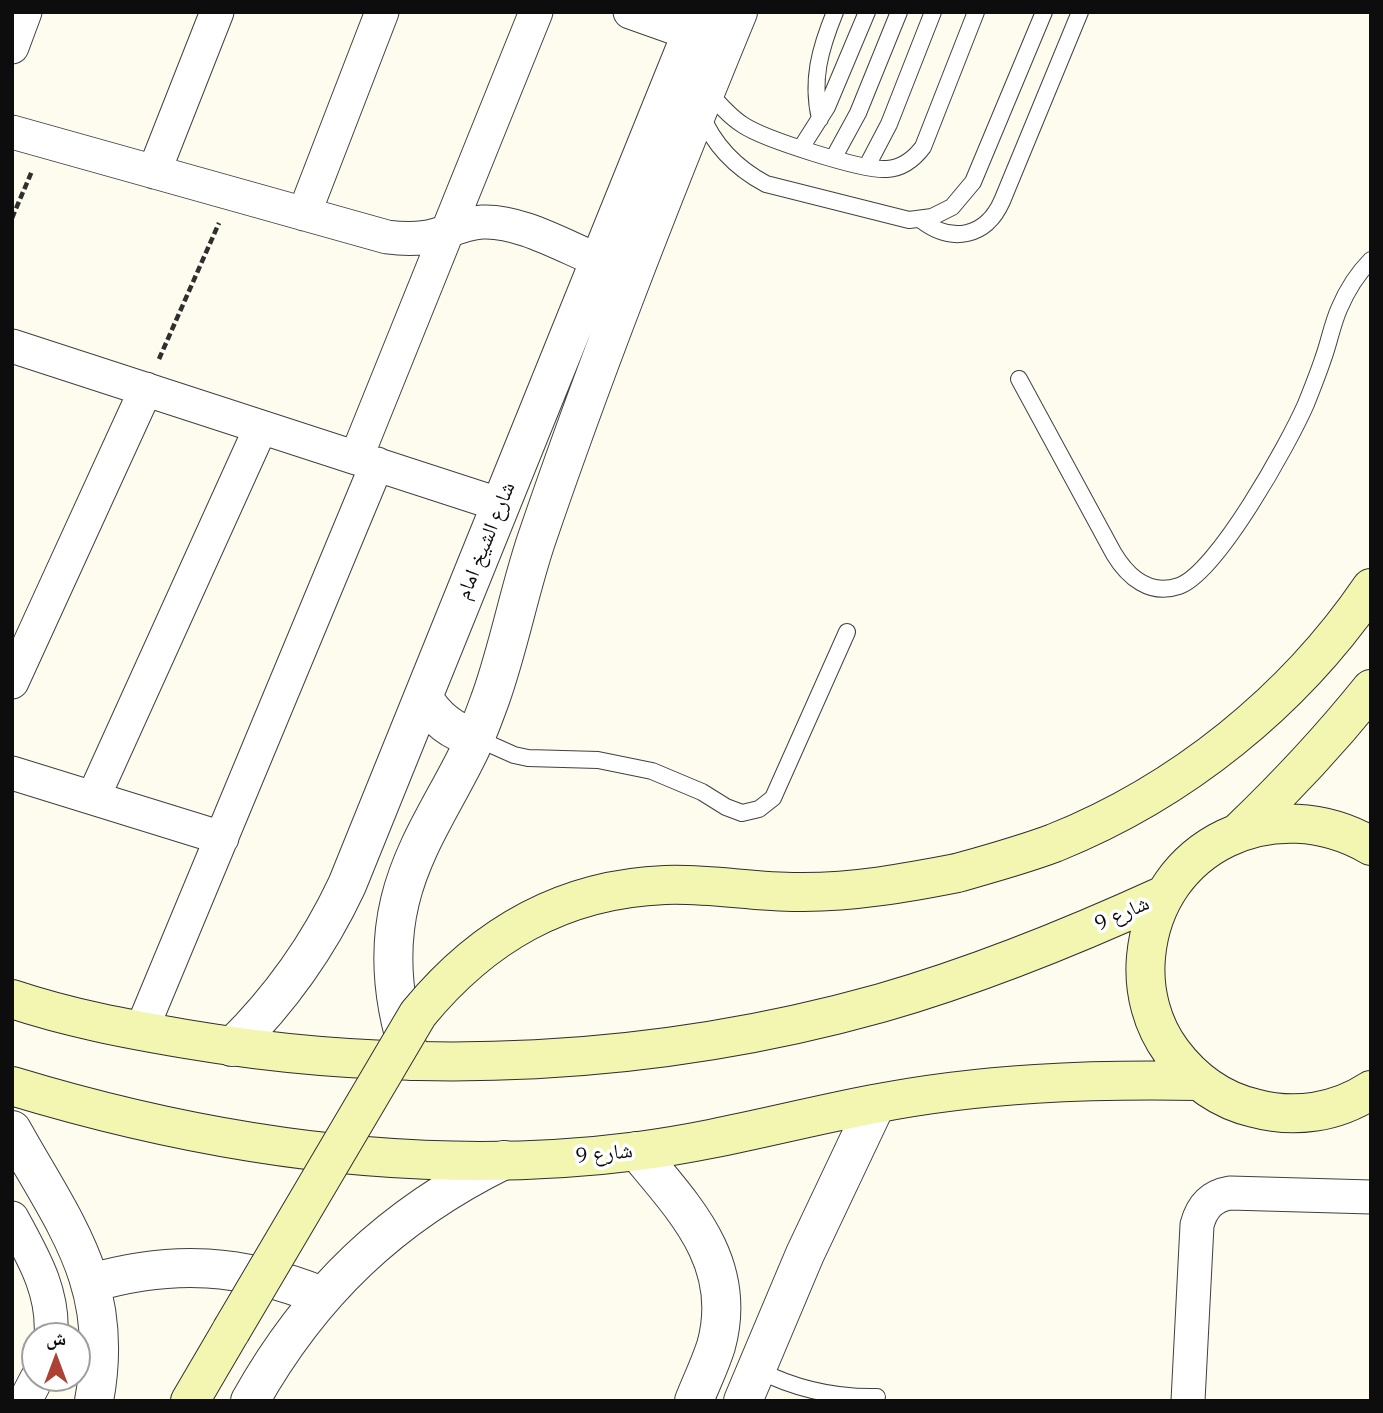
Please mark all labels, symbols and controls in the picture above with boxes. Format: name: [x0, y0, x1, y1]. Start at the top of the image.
street label: شارع الشيخ امام: [451, 478, 521, 604]
street label: شارع 9: [1091, 891, 1153, 937]
street label: شارع 9: [574, 1138, 634, 1170]
north arrow: [21, 1322, 91, 1392]
text: ش: [46, 1326, 66, 1350]

